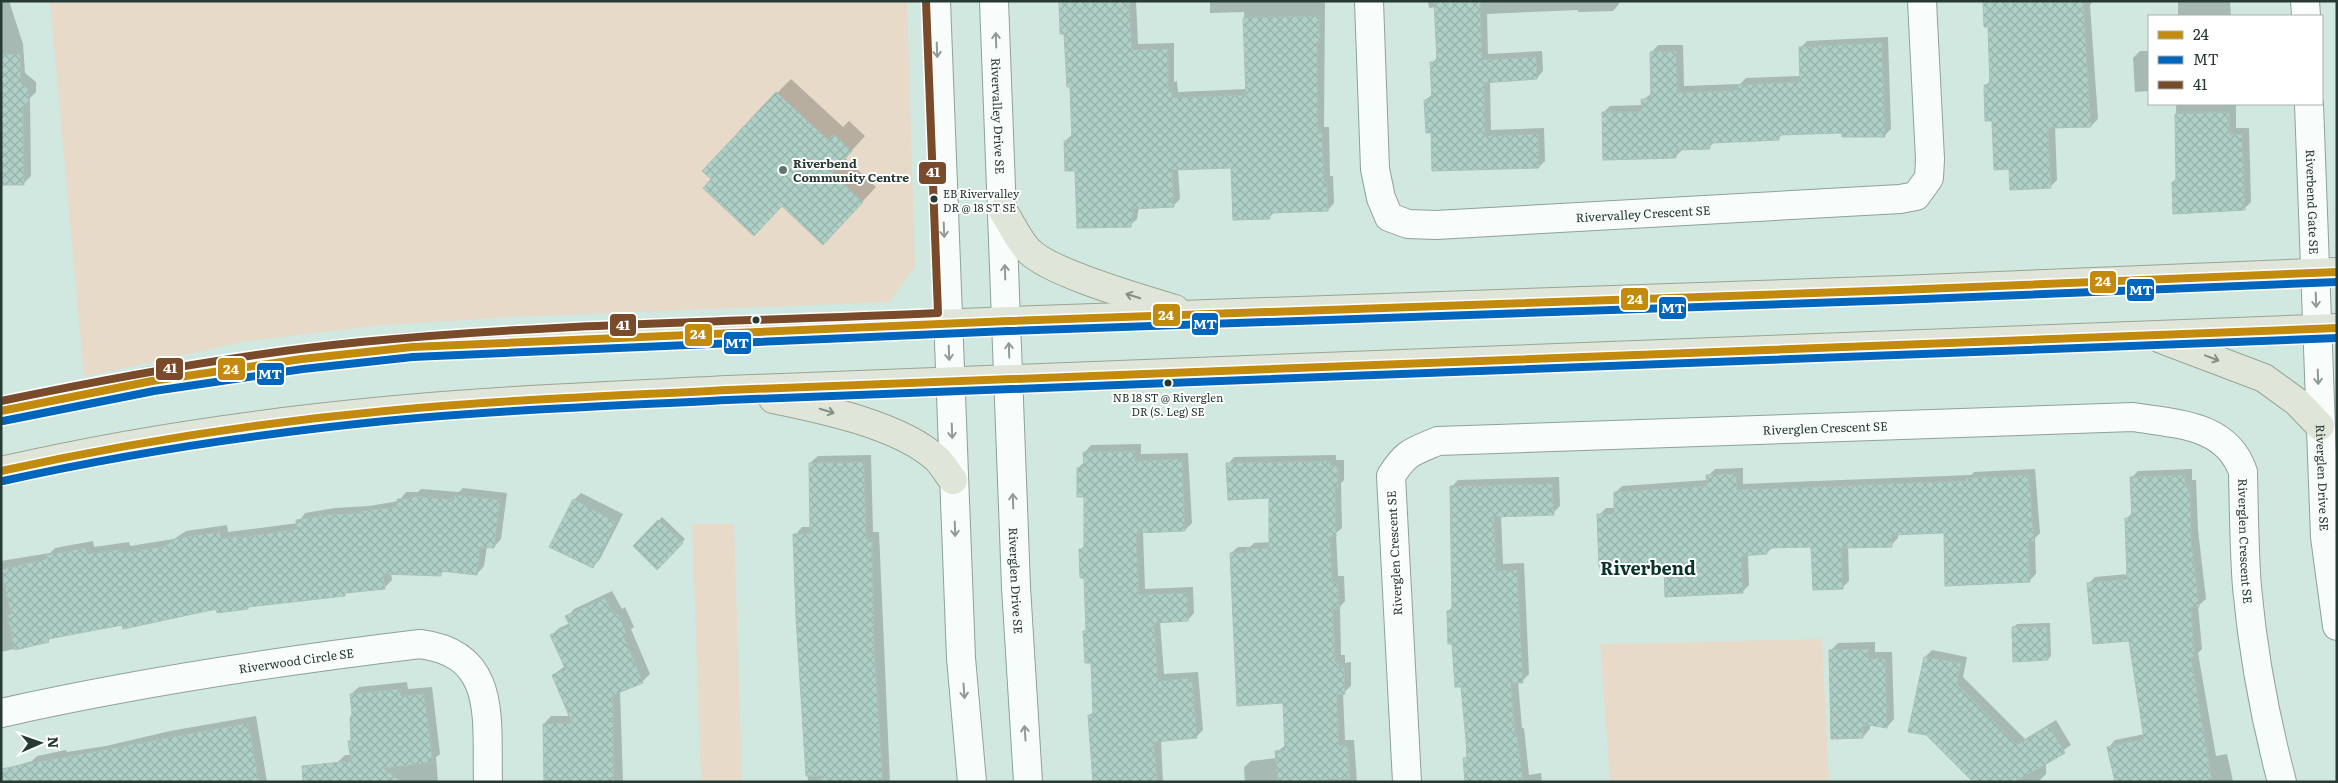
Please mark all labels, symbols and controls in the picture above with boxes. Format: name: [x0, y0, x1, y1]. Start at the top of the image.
legend: [2148, 15, 2323, 105]
text: 24: [2193, 22, 2209, 45]
one-way arrow: [991, 32, 1001, 48]
one-way arrow: [933, 42, 942, 58]
text: MT: [2193, 47, 2219, 70]
street label: Rivervalley Drive SE: [987, 57, 1010, 175]
text: 41: [2193, 72, 2207, 95]
street label: Riverbend Gate SE: [2302, 149, 2324, 255]
place label: Riverbend Community Centre: [793, 154, 909, 186]
line badge: 41: [918, 161, 947, 185]
text: 41: [926, 161, 940, 181]
marker: Riverbend Community Centre: [777, 164, 789, 176]
place label: EB Rivervalley DR @ 18 ST SE: [943, 185, 1020, 215]
marker: EB Rivervalley DR @ 18 ST SE: [929, 194, 939, 204]
street label: Rivervalley Crescent SE: [1575, 201, 1711, 226]
one-way arrow: [940, 222, 949, 238]
one-way arrow: [1001, 264, 1010, 280]
line badge: 24: [2089, 270, 2117, 294]
text: 24: [2095, 270, 2112, 290]
line badge: MT: [2126, 278, 2155, 302]
text: MT: [2129, 279, 2154, 299]
line badge: 24: [1620, 287, 1649, 311]
text: 24: [1627, 288, 1644, 308]
one-way arrow: [1125, 290, 1141, 300]
one-way arrow: [2311, 292, 2321, 308]
line badge: MT: [1658, 296, 1687, 320]
text: MT: [1661, 297, 1686, 317]
line badge: 24: [1152, 303, 1181, 327]
text: 24: [1158, 304, 1175, 324]
line badge: MT: [1191, 312, 1219, 336]
line badge: 41: [609, 313, 637, 337]
text: MT: [1193, 313, 1218, 333]
text: 41: [616, 314, 630, 334]
unlabelled marker: [751, 315, 761, 325]
line badge: 24: [684, 323, 713, 347]
text: 24: [690, 323, 707, 343]
line badge: MT: [723, 331, 752, 355]
text: MT: [725, 332, 750, 352]
one-way arrow: [1004, 342, 1013, 358]
one-way arrow: [945, 345, 954, 361]
one-way arrow: [2204, 354, 2219, 364]
line badge: 41: [155, 357, 184, 381]
text: 41: [163, 357, 177, 377]
line badge: 24: [217, 357, 246, 381]
text: 24: [223, 358, 240, 378]
line badge: MT: [256, 362, 285, 386]
text: MT: [258, 363, 283, 383]
one-way arrow: [2314, 369, 2323, 385]
marker: NB 18 ST @ Riverglen DR (S. Leg) SE: [1163, 378, 1173, 388]
place label: NB 18 ST @ Riverglen DR (S. Leg) SE: [1113, 389, 1223, 419]
one-way arrow: [818, 406, 834, 416]
street label: Riverglen Crescent SE: [1762, 416, 1888, 439]
one-way arrow: [947, 422, 957, 439]
street label: Riverglen Drive SE: [2312, 424, 2334, 532]
street label: Riverglen Crescent SE: [2234, 478, 2258, 605]
street label: Riverglen Crescent SE: [1382, 490, 1406, 616]
one-way arrow: [1008, 493, 1018, 510]
one-way arrow: [951, 521, 960, 537]
street label: Riverglen Drive SE: [1005, 527, 1028, 635]
district label: Riverbend: [1600, 554, 1696, 581]
street label: Riverwood Circle SE: [237, 643, 355, 678]
one-way arrow: [959, 683, 968, 699]
north arrow: [15, 718, 65, 768]
one-way arrow: [1020, 725, 1030, 741]
text: N: [44, 736, 64, 749]

